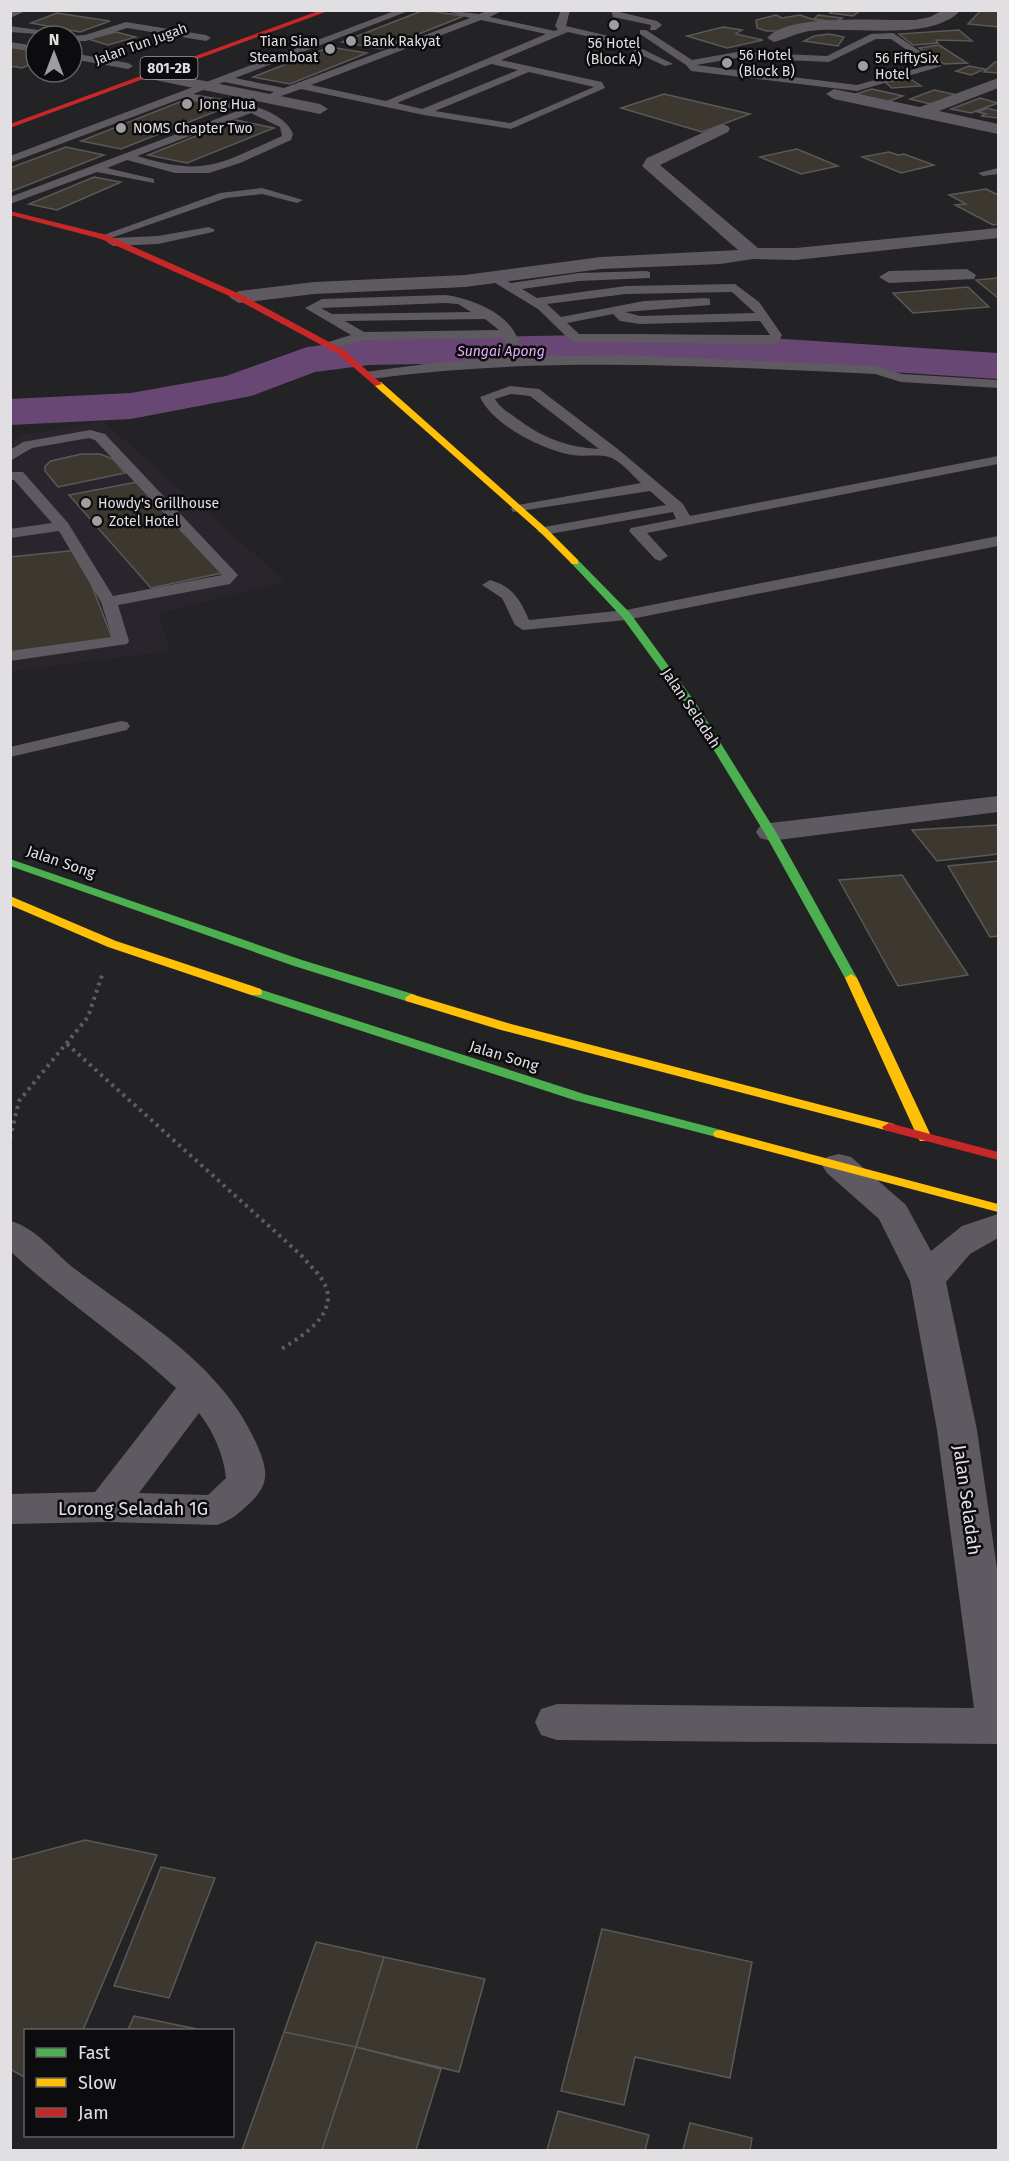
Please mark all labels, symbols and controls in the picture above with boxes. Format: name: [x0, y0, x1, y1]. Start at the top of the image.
marker: 56 Hotel (Block A): [607, 18, 621, 32]
street label: Jalan Tun Jugah: [92, 19, 190, 69]
north arrow: [24, 24, 84, 84]
text: N: [49, 30, 59, 49]
place label: Tian Sian Steamboat: [249, 33, 319, 66]
place label: Bank Rakyat: [363, 33, 442, 50]
marker: Bank Rakyat: [344, 34, 358, 48]
place label: 56 Hotel (Block A): [586, 35, 642, 68]
marker: Tian Sian Steamboat: [323, 42, 337, 56]
place label: 56 Hotel (Block B): [739, 47, 795, 80]
place label: 56 FiftySix Hotel: [875, 50, 939, 83]
marker: 56 Hotel (Block B): [720, 56, 734, 70]
road number: 801-2B: [140, 57, 198, 79]
marker: 56 FiftySix Hotel: [856, 59, 870, 73]
place label: Jong Hua: [199, 96, 256, 113]
marker: Jong Hua: [180, 97, 194, 111]
place label: NOMS Chapter Two: [133, 120, 253, 137]
marker: NOMS Chapter Two: [114, 121, 128, 135]
water label: Sungai Apong: [456, 343, 545, 360]
place label: Howdy's Grillhouse: [98, 495, 219, 512]
marker: Howdy's Grillhouse: [79, 496, 93, 510]
place label: Zotel Hotel: [109, 513, 179, 530]
marker: Zotel Hotel: [90, 514, 104, 528]
street label: Jalan Seladah: [658, 665, 724, 751]
street label: Jalan Song: [24, 842, 98, 882]
street label: Jalan Song: [467, 1037, 541, 1075]
street label: Jalan Seladah: [948, 1443, 986, 1557]
street label: Lorong Seladah 1G: [58, 1498, 208, 1520]
legend: [24, 2029, 234, 2137]
text: Fast: [78, 2042, 111, 2064]
text: Slow: [78, 2072, 117, 2094]
text: Jam: [78, 2102, 109, 2124]

